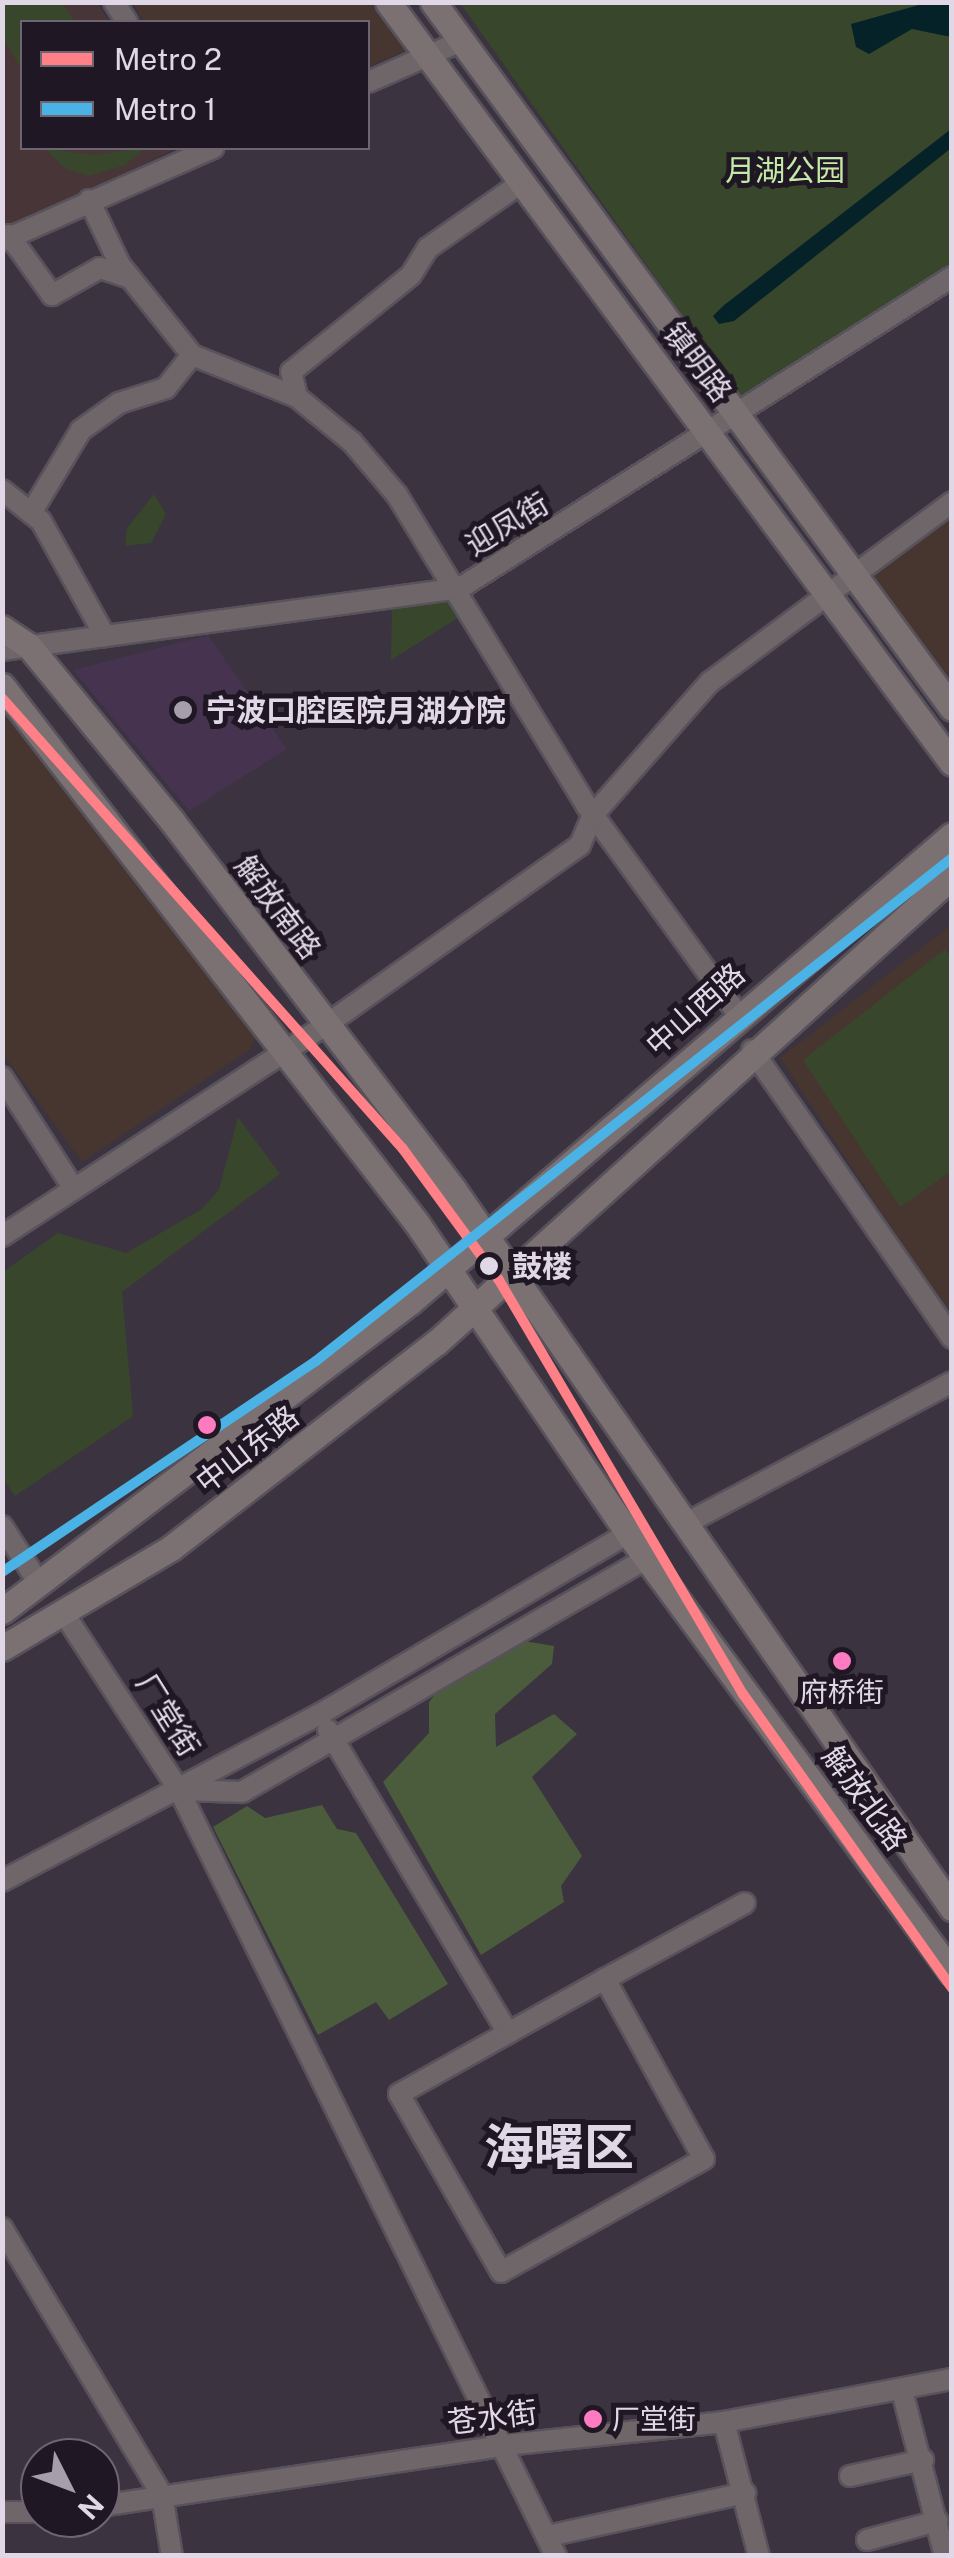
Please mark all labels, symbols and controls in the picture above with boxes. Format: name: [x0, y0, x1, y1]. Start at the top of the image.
legend: [20, 20, 370, 150]
text: Metro 2: [114, 41, 222, 77]
text: Metro 1: [114, 91, 216, 127]
park label: 月湖公园: [725, 152, 845, 188]
street label: 镇明路: [657, 315, 739, 409]
street label: 迎凤街: [459, 485, 555, 563]
place label: 宁波口腔医院月湖分院: [206, 692, 506, 728]
marker: 宁波口腔医院月湖分院: [170, 697, 196, 723]
street label: 解放南路: [228, 848, 328, 966]
street label: 中山西路: [638, 955, 752, 1063]
place label: 鼓楼: [512, 1248, 572, 1284]
marker: 鼓楼: [476, 1253, 502, 1279]
street label: 中山东路: [189, 1398, 305, 1500]
unlabelled marker: [197, 1415, 217, 1435]
marker: 府桥街: [832, 1651, 852, 1671]
street label: 厂堂街: [129, 1667, 207, 1763]
place label: 府桥街: [800, 1675, 884, 1709]
street label: 解放北路: [815, 1739, 915, 1857]
district label: 海曙区: [484, 2117, 634, 2177]
street label: 苍水街: [445, 2394, 539, 2440]
place label: 厂堂街: [612, 2402, 696, 2436]
marker: 厂堂街: [583, 2409, 603, 2429]
north arrow: [20, 2438, 120, 2538]
text: N: [72, 2488, 111, 2526]

